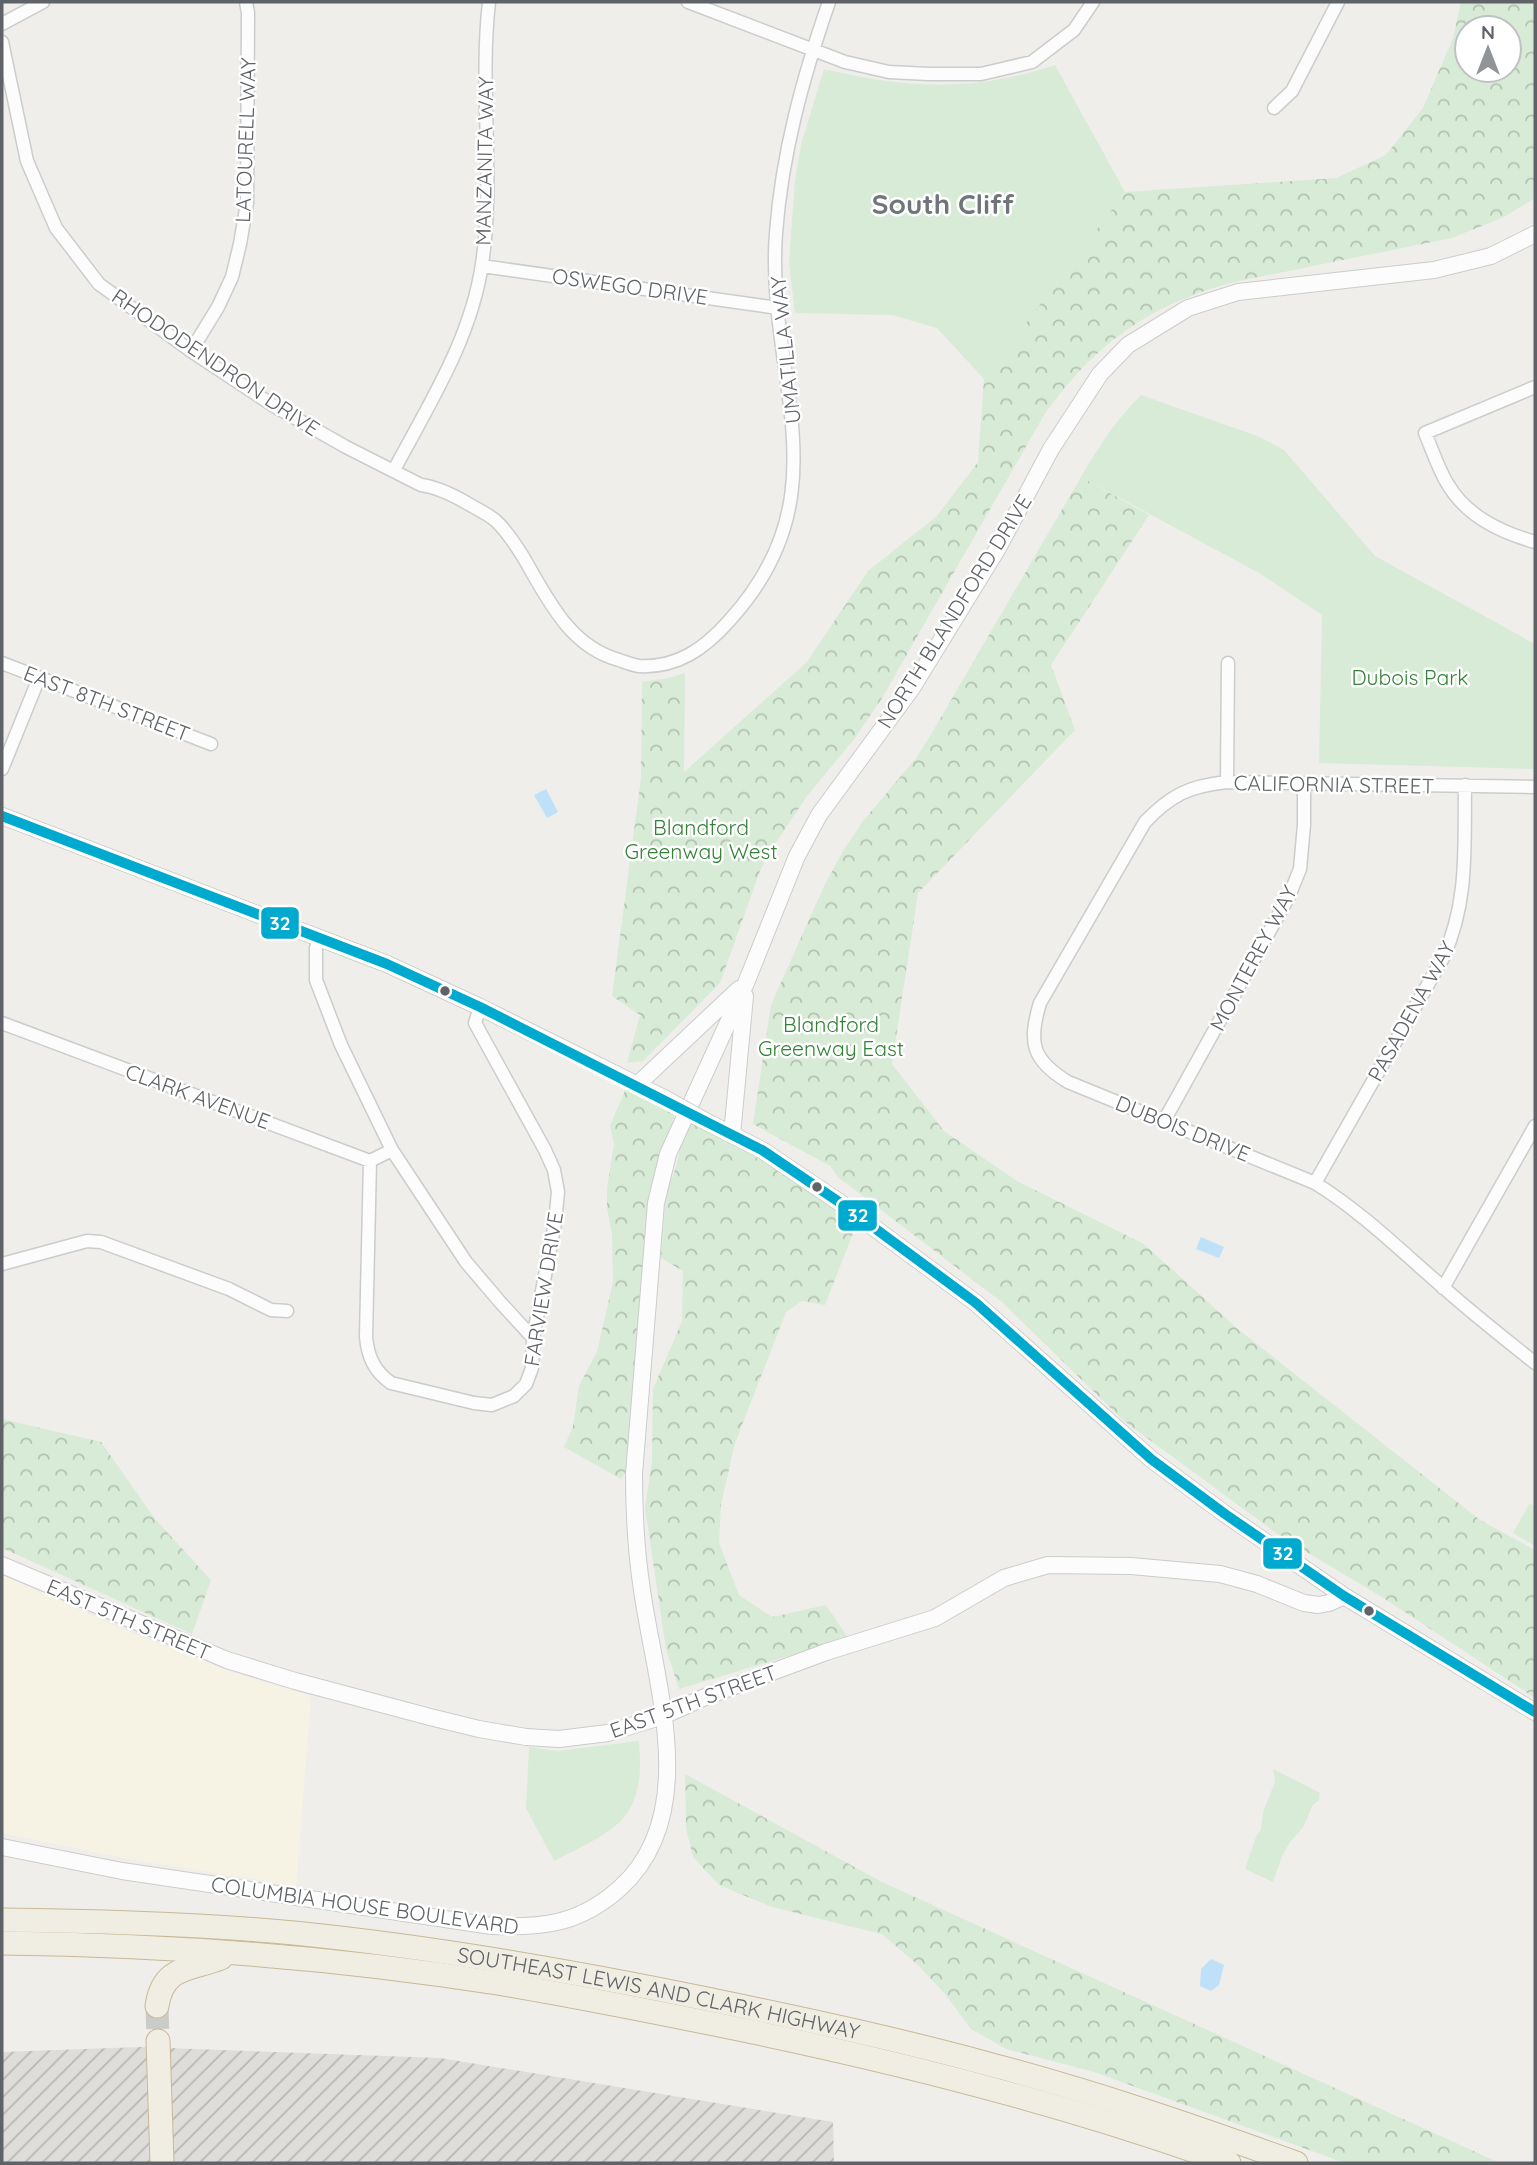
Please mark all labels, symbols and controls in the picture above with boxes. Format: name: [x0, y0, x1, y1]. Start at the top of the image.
north arrow: [1453, 14, 1523, 84]
text: N: [1481, 20, 1495, 44]
street label: LATOURELL WAY: [229, 57, 261, 223]
street label: MANZANITA WAY: [470, 76, 498, 246]
district label: South Cliff: [872, 186, 1015, 221]
street label: OSWEGO DRIVE: [551, 262, 709, 310]
street label: UMATILLA WAY: [764, 274, 806, 425]
street label: RHODODENDRON DRIVE: [107, 283, 325, 441]
street label: NORTH BLANDFORD DRIVE: [871, 489, 1037, 733]
street label: EAST 8TH STREET: [20, 659, 194, 747]
park label: Dubois Park: [1352, 664, 1469, 690]
street label: CALIFORNIA STREET: [1234, 769, 1434, 799]
park label: Blandford Greenway West: [624, 814, 778, 864]
street label: MONTEREY WAY: [1204, 881, 1302, 1035]
line badge: 32: [260, 906, 300, 940]
text: 32: [269, 911, 291, 935]
street label: PASADENA WAY: [1362, 936, 1460, 1086]
unlabelled marker: [438, 984, 452, 998]
park label: Blandford Greenway East: [758, 1011, 904, 1061]
street label: CLARK AVENUE: [122, 1058, 274, 1134]
street label: DUBOIS DRIVE: [1112, 1089, 1254, 1167]
unlabelled marker: [810, 1180, 824, 1194]
line badge: 32: [837, 1199, 878, 1232]
text: 32: [847, 1203, 869, 1227]
street label: FARVIEW DRIVE: [518, 1210, 568, 1368]
line badge: 32: [1262, 1537, 1303, 1570]
text: 32: [1272, 1541, 1294, 1565]
street label: EAST 5TH STREET: [43, 1573, 215, 1665]
unlabelled marker: [1362, 1604, 1376, 1618]
street label: EAST 5TH STREET: [606, 1659, 780, 1743]
street label: COLUMBIA HOUSE BOULEVARD: [209, 1871, 521, 1939]
street label: SOUTHEAST LEWIS AND CLARK HIGHWAY: [456, 1941, 862, 2045]

